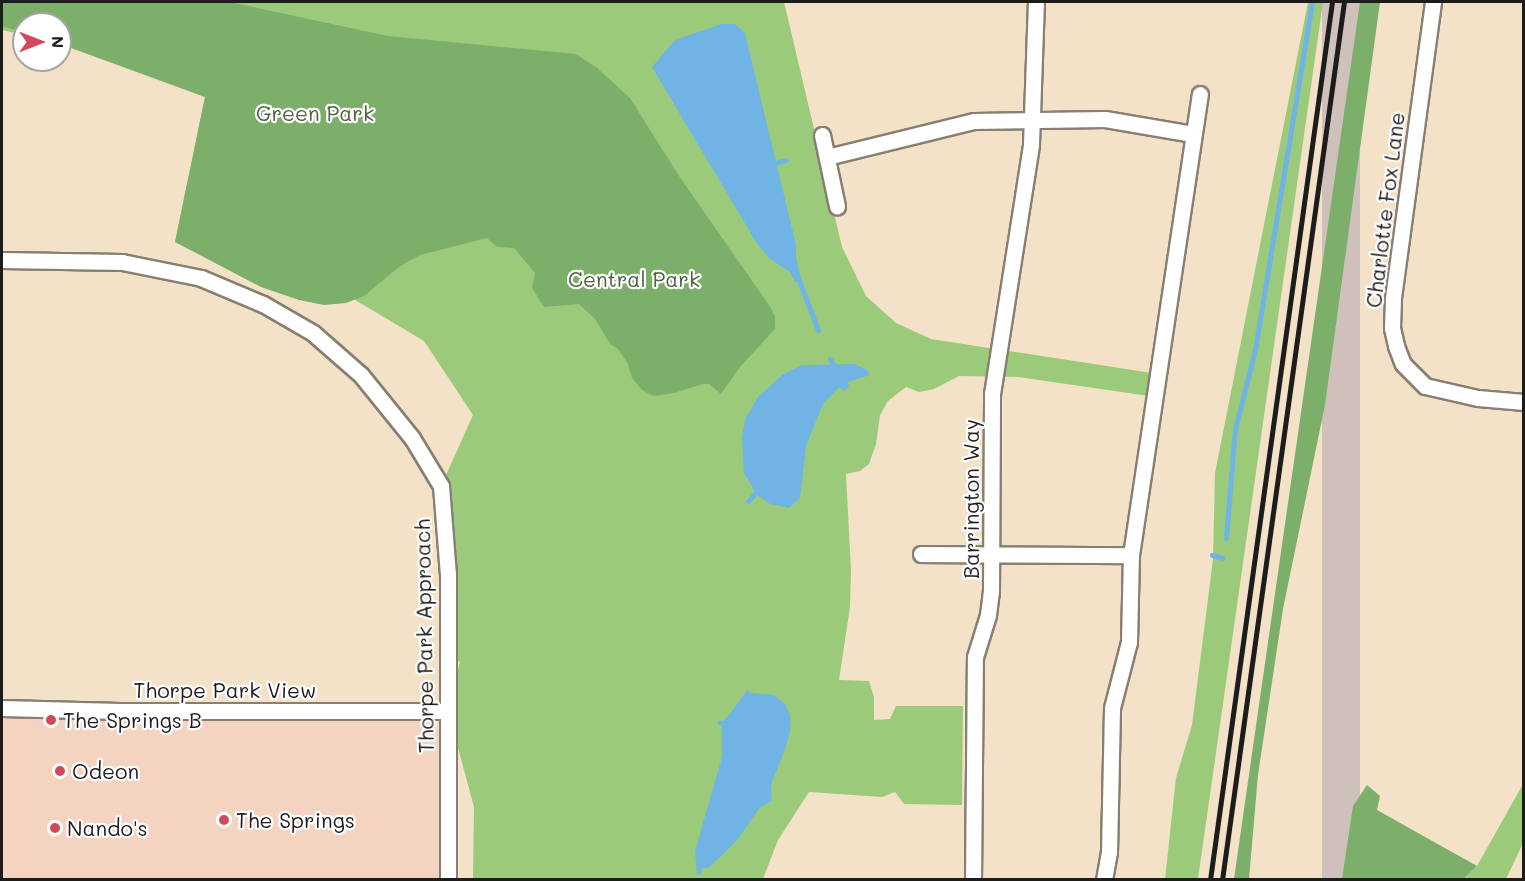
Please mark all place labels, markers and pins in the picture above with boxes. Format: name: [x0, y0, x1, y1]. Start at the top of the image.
place label: The Springs B: [63, 707, 202, 733]
marker: The Springs B: [44, 713, 58, 727]
place label: Odeon: [72, 758, 139, 784]
marker: Odeon: [53, 764, 67, 778]
place label: The Springs: [236, 807, 355, 833]
marker: The Springs: [217, 813, 231, 827]
place label: Nando's: [67, 815, 148, 841]
marker: Nando's: [48, 821, 62, 835]

